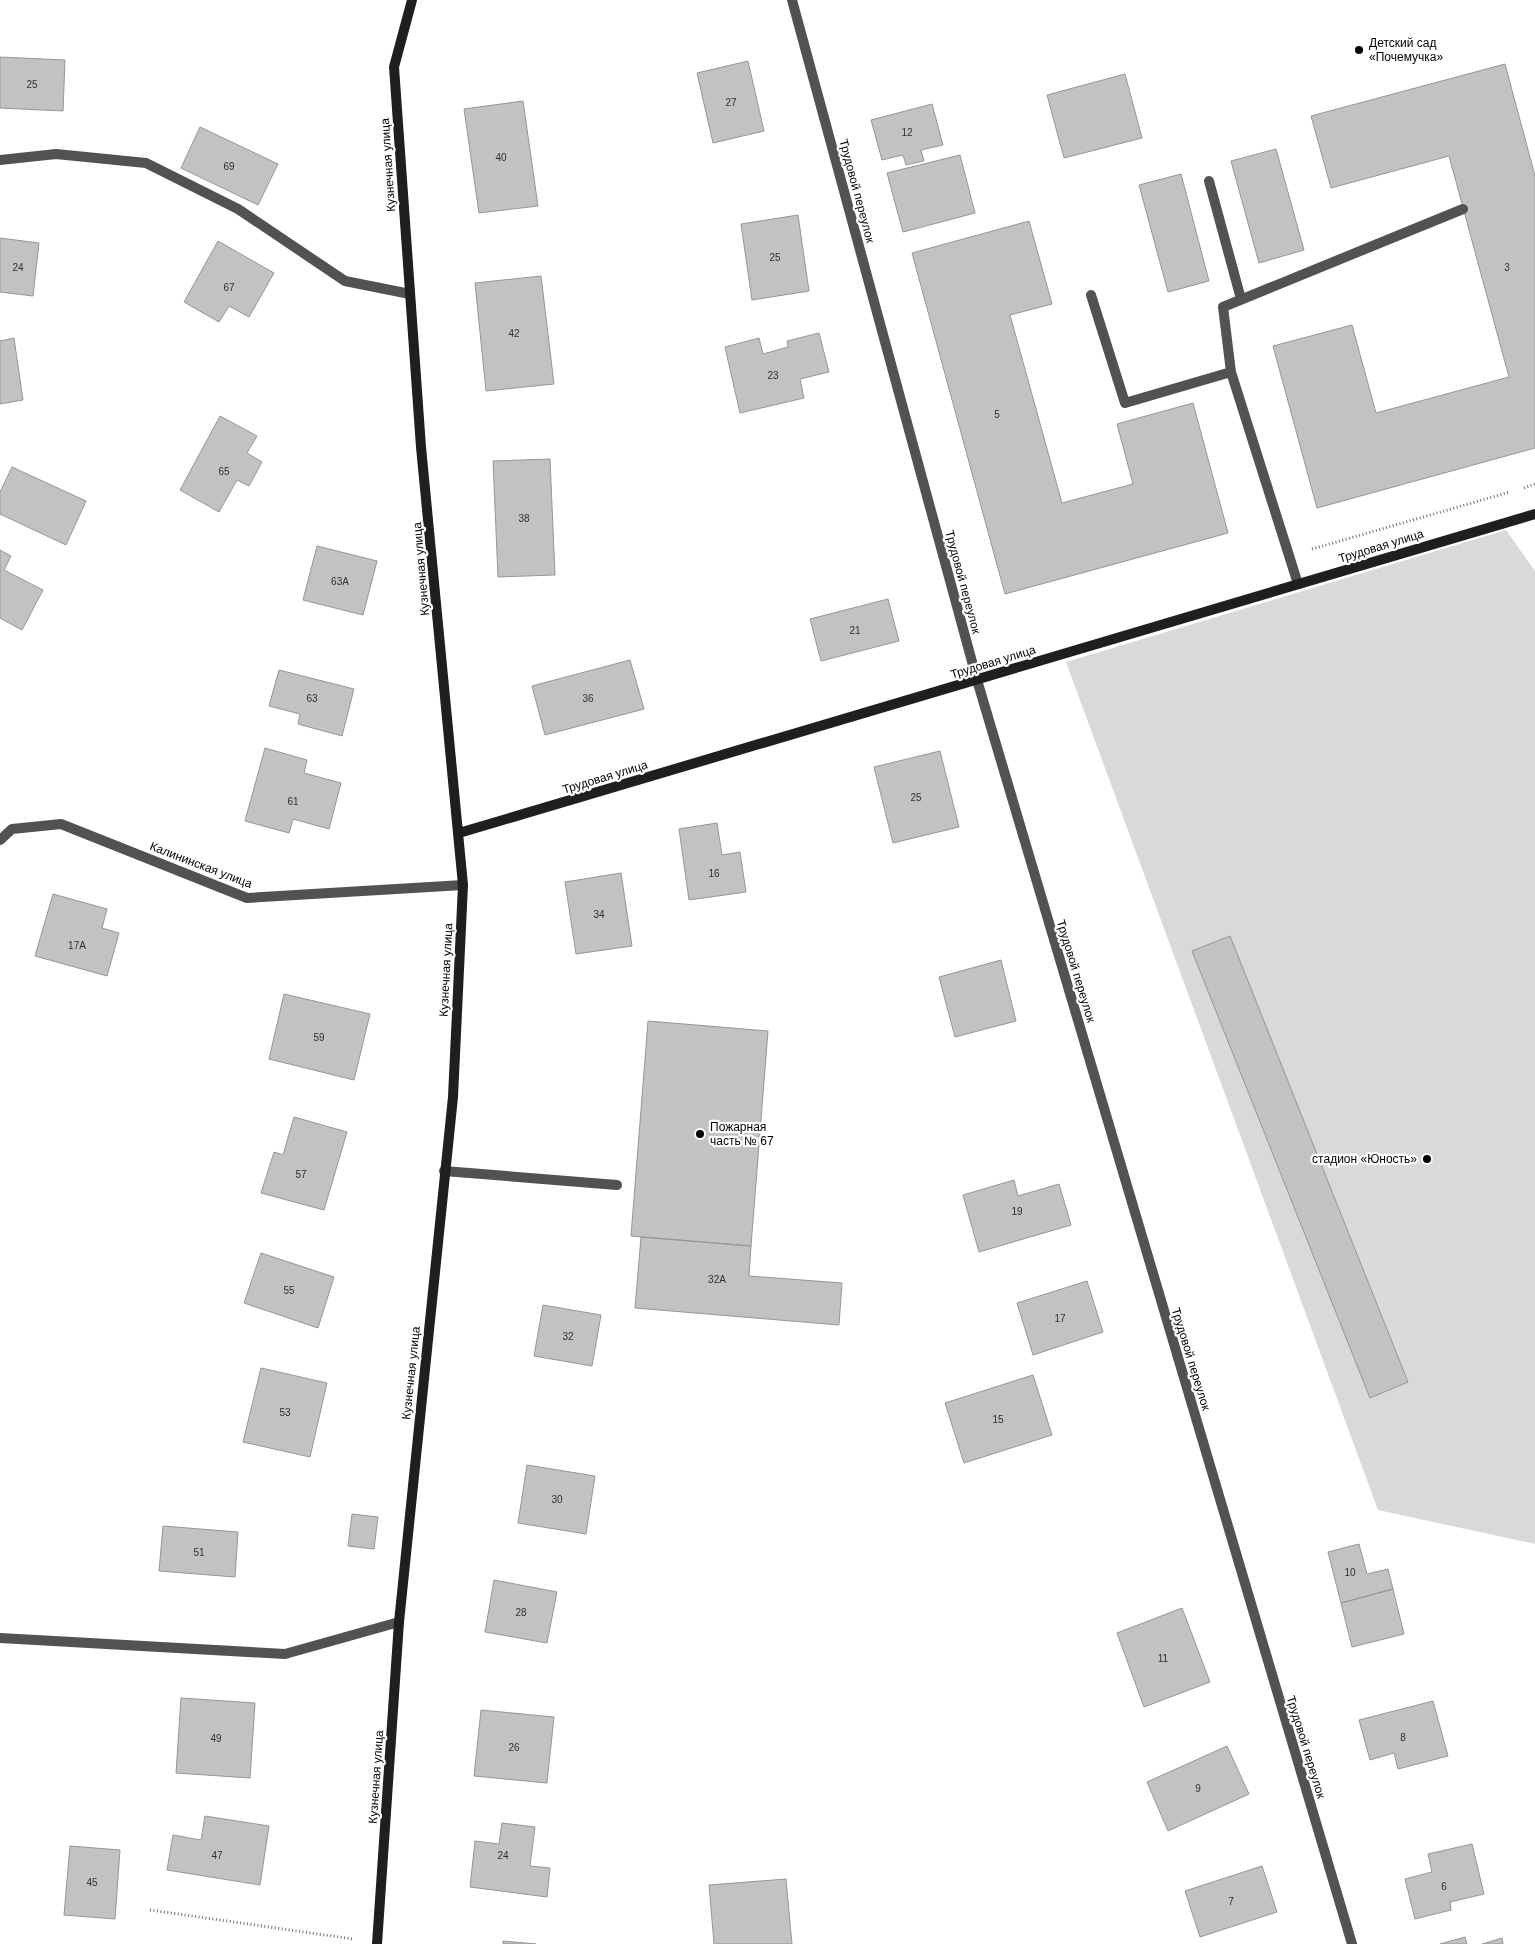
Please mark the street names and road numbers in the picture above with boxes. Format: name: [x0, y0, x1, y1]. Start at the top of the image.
street label: Кузнечная улица: [378, 117, 398, 212]
street label: Трудовой переулок: [836, 138, 878, 245]
street label: Кузнечная улица: [410, 521, 432, 616]
street label: Трудовая улица: [1337, 526, 1426, 566]
street label: Трудовой переулок: [942, 529, 984, 636]
street label: Трудовая улица: [949, 642, 1038, 682]
street label: Трудовая улица: [561, 757, 650, 797]
street label: Калининская улица: [148, 839, 254, 891]
street label: Трудовой переулок: [1054, 918, 1098, 1025]
street label: Кузнечная улица: [437, 922, 455, 1017]
street label: Трудовой переулок: [1169, 1306, 1213, 1413]
street label: Кузнечная улица: [399, 1325, 423, 1420]
street label: Трудовой переулок: [1284, 1694, 1328, 1801]
street label: Кузнечная улица: [366, 1729, 386, 1824]

